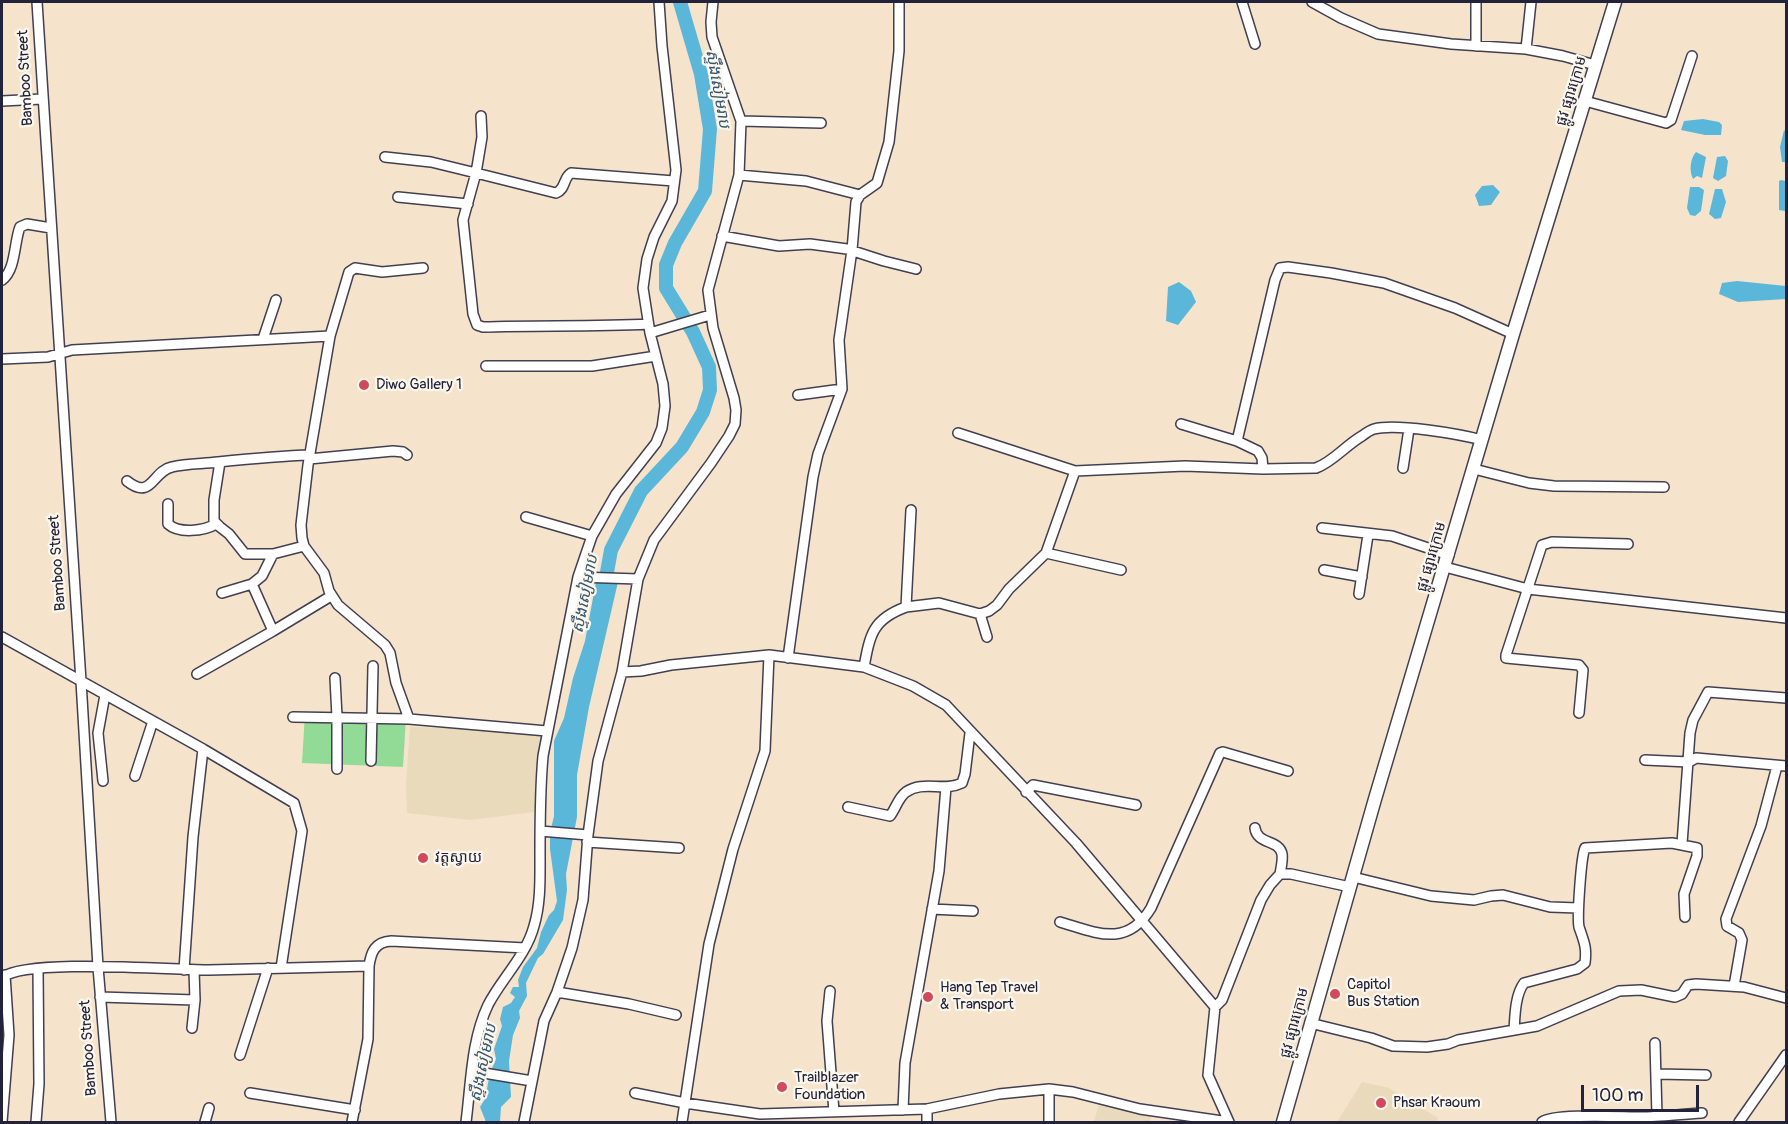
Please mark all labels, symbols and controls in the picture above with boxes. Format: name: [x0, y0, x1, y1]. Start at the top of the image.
street label: Bamboo Street: [14, 29, 38, 127]
water label: ស្ទឹងសៀមរាប: [701, 48, 733, 130]
street label: ផ្លូវ ផ្សារក្រោម: [1553, 54, 1591, 128]
place label: Diwo Gallery 1: [376, 376, 462, 394]
marker: Diwo Gallery 1: [357, 378, 371, 392]
street label: Bamboo Street: [46, 514, 70, 612]
street label: ផ្លូវ ផ្សារក្រោម: [1413, 520, 1451, 594]
water label: ស្ទឹងសៀមរាប: [569, 553, 603, 635]
place label: វត្តស្វាយ: [435, 849, 482, 867]
marker: វត្តស្វាយ: [416, 851, 430, 865]
place label: Capitol Bus Station: [1347, 976, 1419, 1011]
place label: Hang Tep Travel & Transport: [940, 979, 1038, 1014]
street label: ផ្លូវ ផ្សារក្រោម: [1277, 986, 1313, 1060]
marker: Capitol Bus Station: [1328, 987, 1342, 1001]
marker: Hang Tep Travel & Transport: [921, 990, 935, 1004]
street label: Bamboo Street: [77, 999, 101, 1097]
water label: ស្ទឹងសៀមរាប: [466, 1022, 502, 1104]
place label: Trailblazer Foundation: [794, 1069, 865, 1104]
scale bar: [1584, 1073, 1702, 1111]
marker: Trailblazer Foundation: [775, 1080, 789, 1094]
text: 100 m: [1592, 1084, 1644, 1107]
place label: Phsar Kraoum: [1393, 1094, 1480, 1112]
marker: Phsar Kraoum: [1374, 1096, 1388, 1110]

